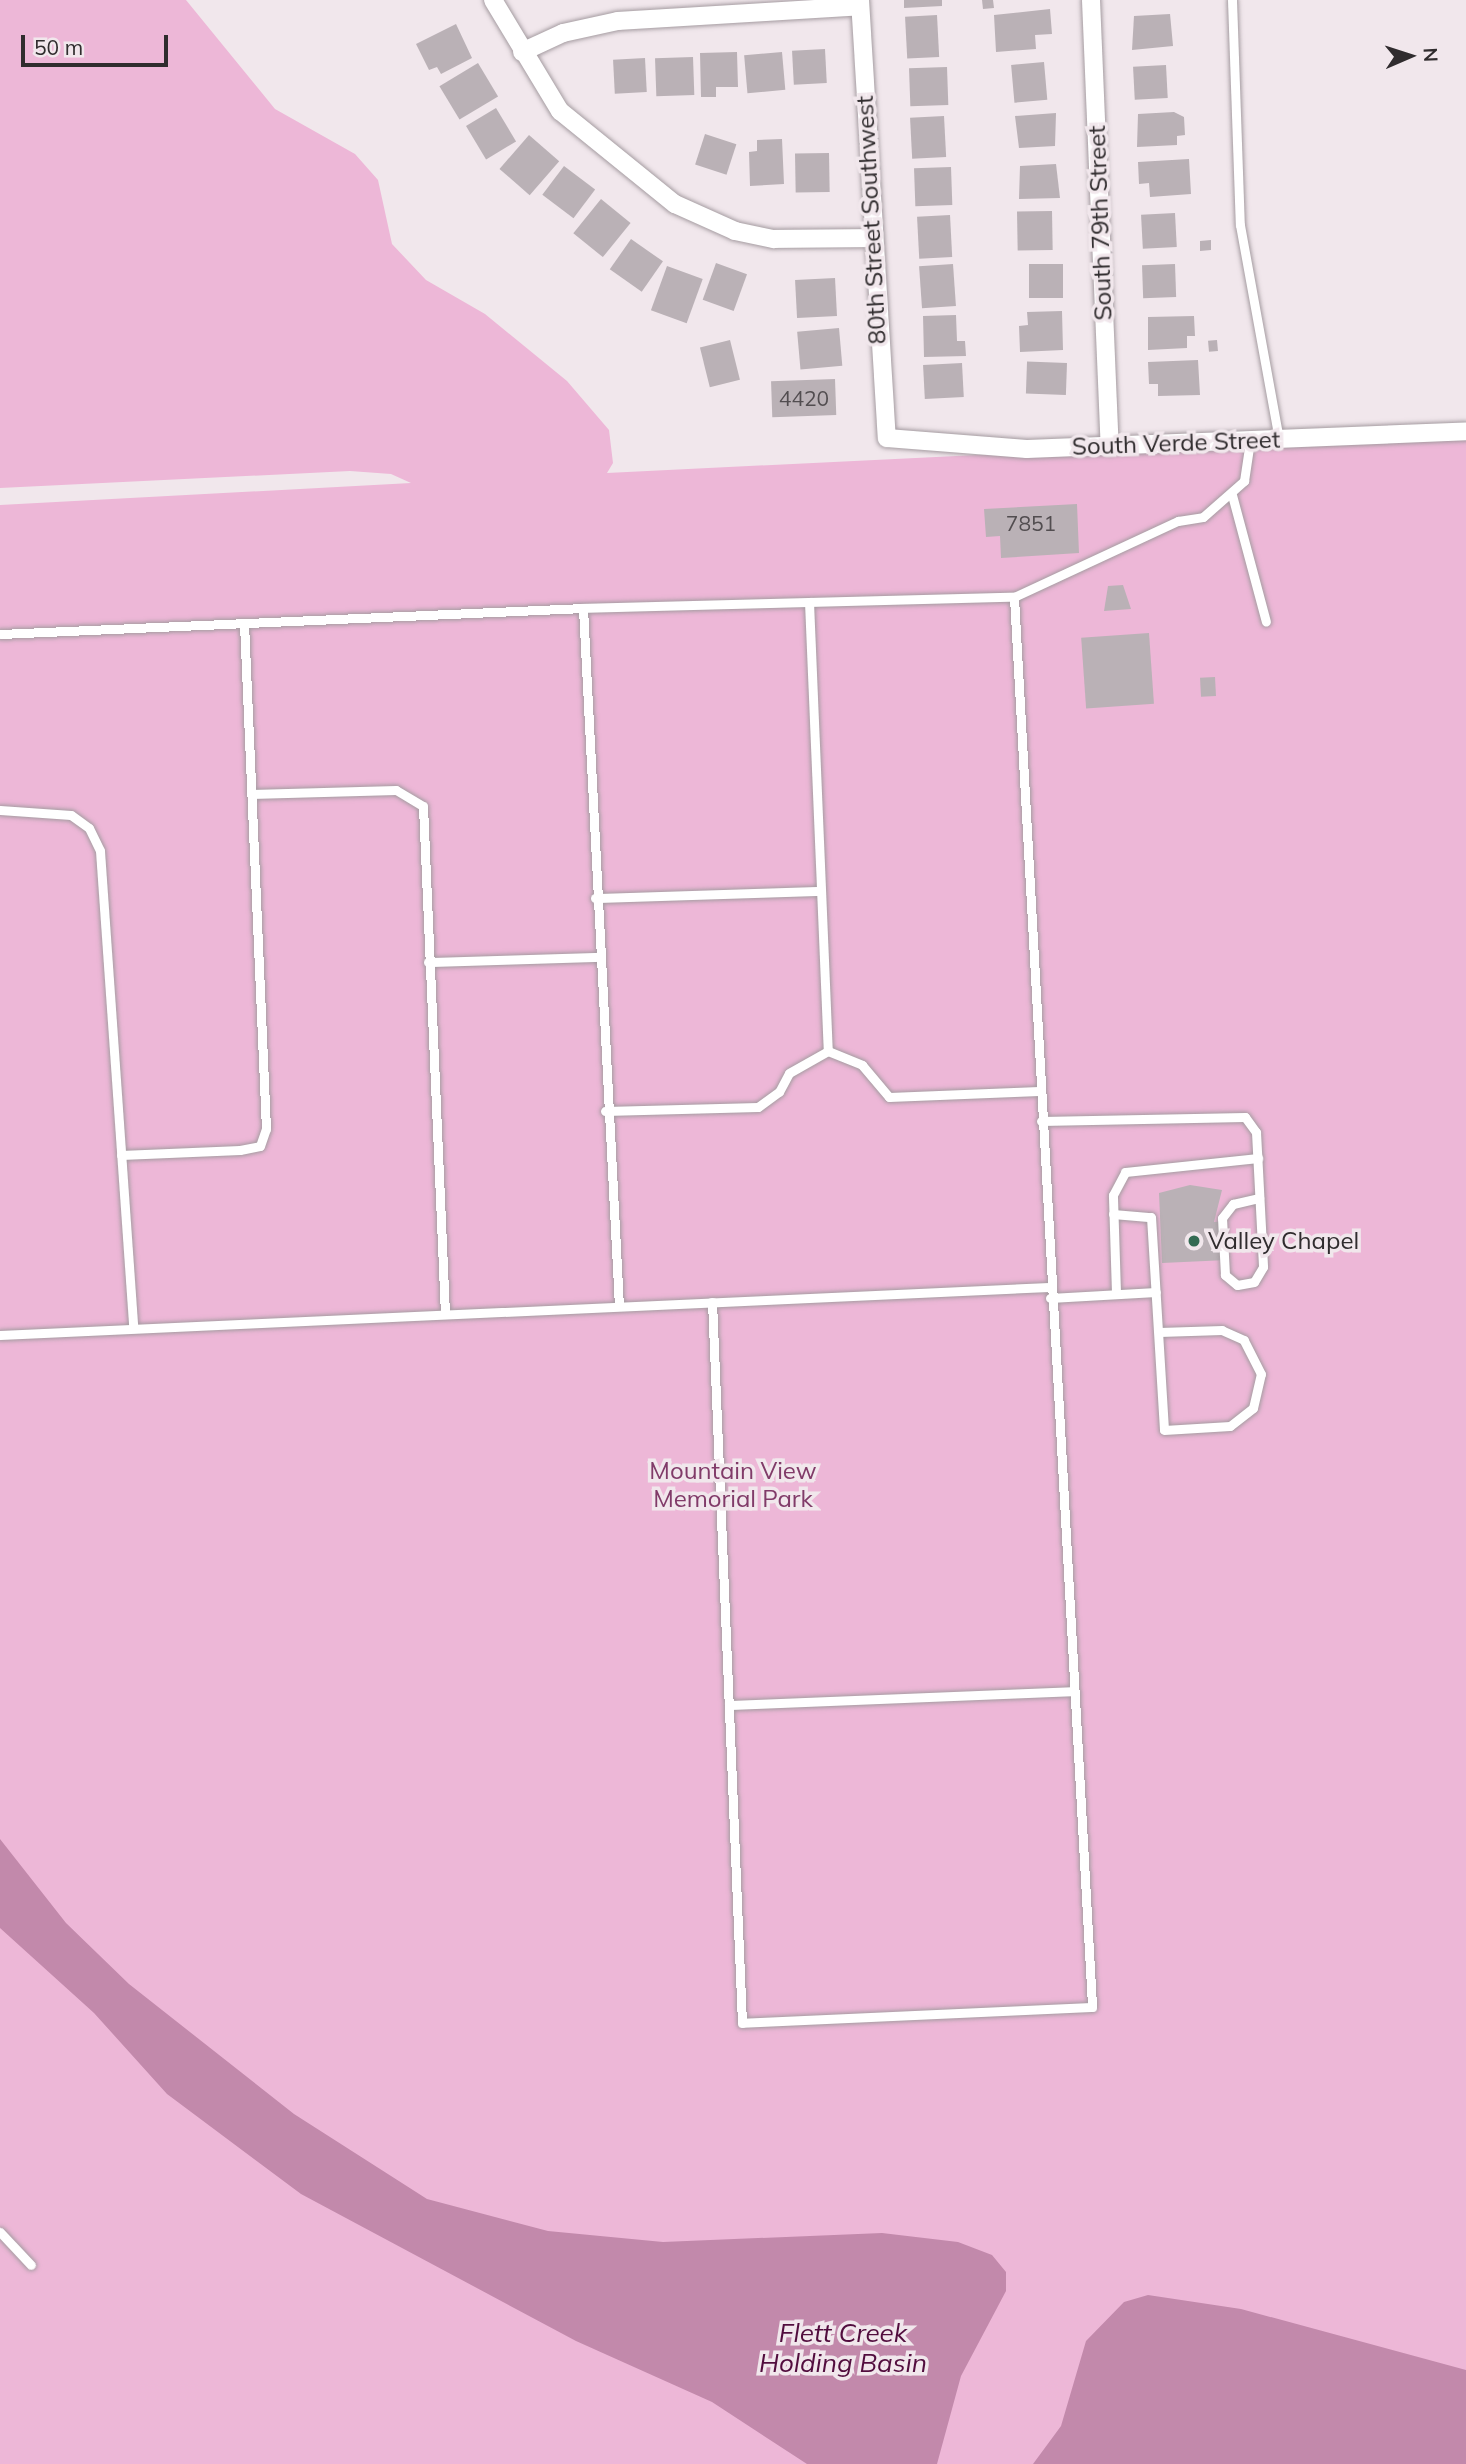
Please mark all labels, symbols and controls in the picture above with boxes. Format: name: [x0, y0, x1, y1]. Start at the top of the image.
scale bar: [24, 21, 172, 65]
north arrow: [1375, 21, 1445, 91]
text: 50 m: [34, 34, 83, 60]
text: N: [1419, 47, 1443, 63]
street label: 80th Street Southwest: [850, 95, 892, 345]
street label: South 79th Street: [1082, 125, 1118, 321]
house number: 4420: [779, 385, 829, 411]
street label: South Verde Street: [1071, 425, 1281, 461]
house number: 7851: [1006, 510, 1056, 536]
place label: Valley Chapel: [1208, 1227, 1359, 1255]
marker: Valley Chapel: [1186, 1233, 1202, 1249]
park label: Mountain View Memorial Park: [649, 1457, 817, 1513]
water label: Flett Creek Holding Basin: [759, 2317, 927, 2378]

